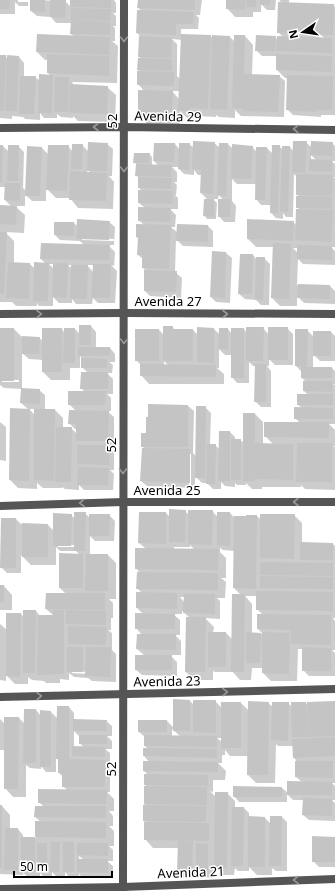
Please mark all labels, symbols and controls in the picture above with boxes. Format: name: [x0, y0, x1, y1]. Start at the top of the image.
north arrow: [283, 12, 323, 52]
text: N: [284, 28, 301, 40]
one-way arrow: [120, 36, 128, 42]
street label: Avenida 29: [134, 106, 202, 126]
street label: 52: [103, 114, 121, 128]
one-way arrow: [93, 123, 99, 131]
one-way arrow: [293, 125, 299, 133]
one-way arrow: [120, 166, 128, 172]
street label: Avenida 27: [134, 292, 202, 310]
one-way arrow: [36, 310, 42, 318]
one-way arrow: [222, 310, 228, 318]
one-way arrow: [120, 338, 128, 344]
street label: 52: [102, 438, 120, 452]
one-way arrow: [119, 468, 127, 474]
street label: Avenida 25: [133, 481, 201, 499]
one-way arrow: [293, 498, 299, 506]
one-way arrow: [79, 499, 85, 508]
street label: Avenida 23: [133, 671, 201, 691]
one-way arrow: [222, 687, 228, 696]
one-way arrow: [36, 692, 42, 700]
street label: 52: [102, 762, 120, 776]
scale bar: [14, 853, 112, 879]
text: 50 m: [20, 858, 48, 875]
street label: Avenida 21: [157, 862, 225, 882]
one-way arrow: [293, 876, 299, 885]

